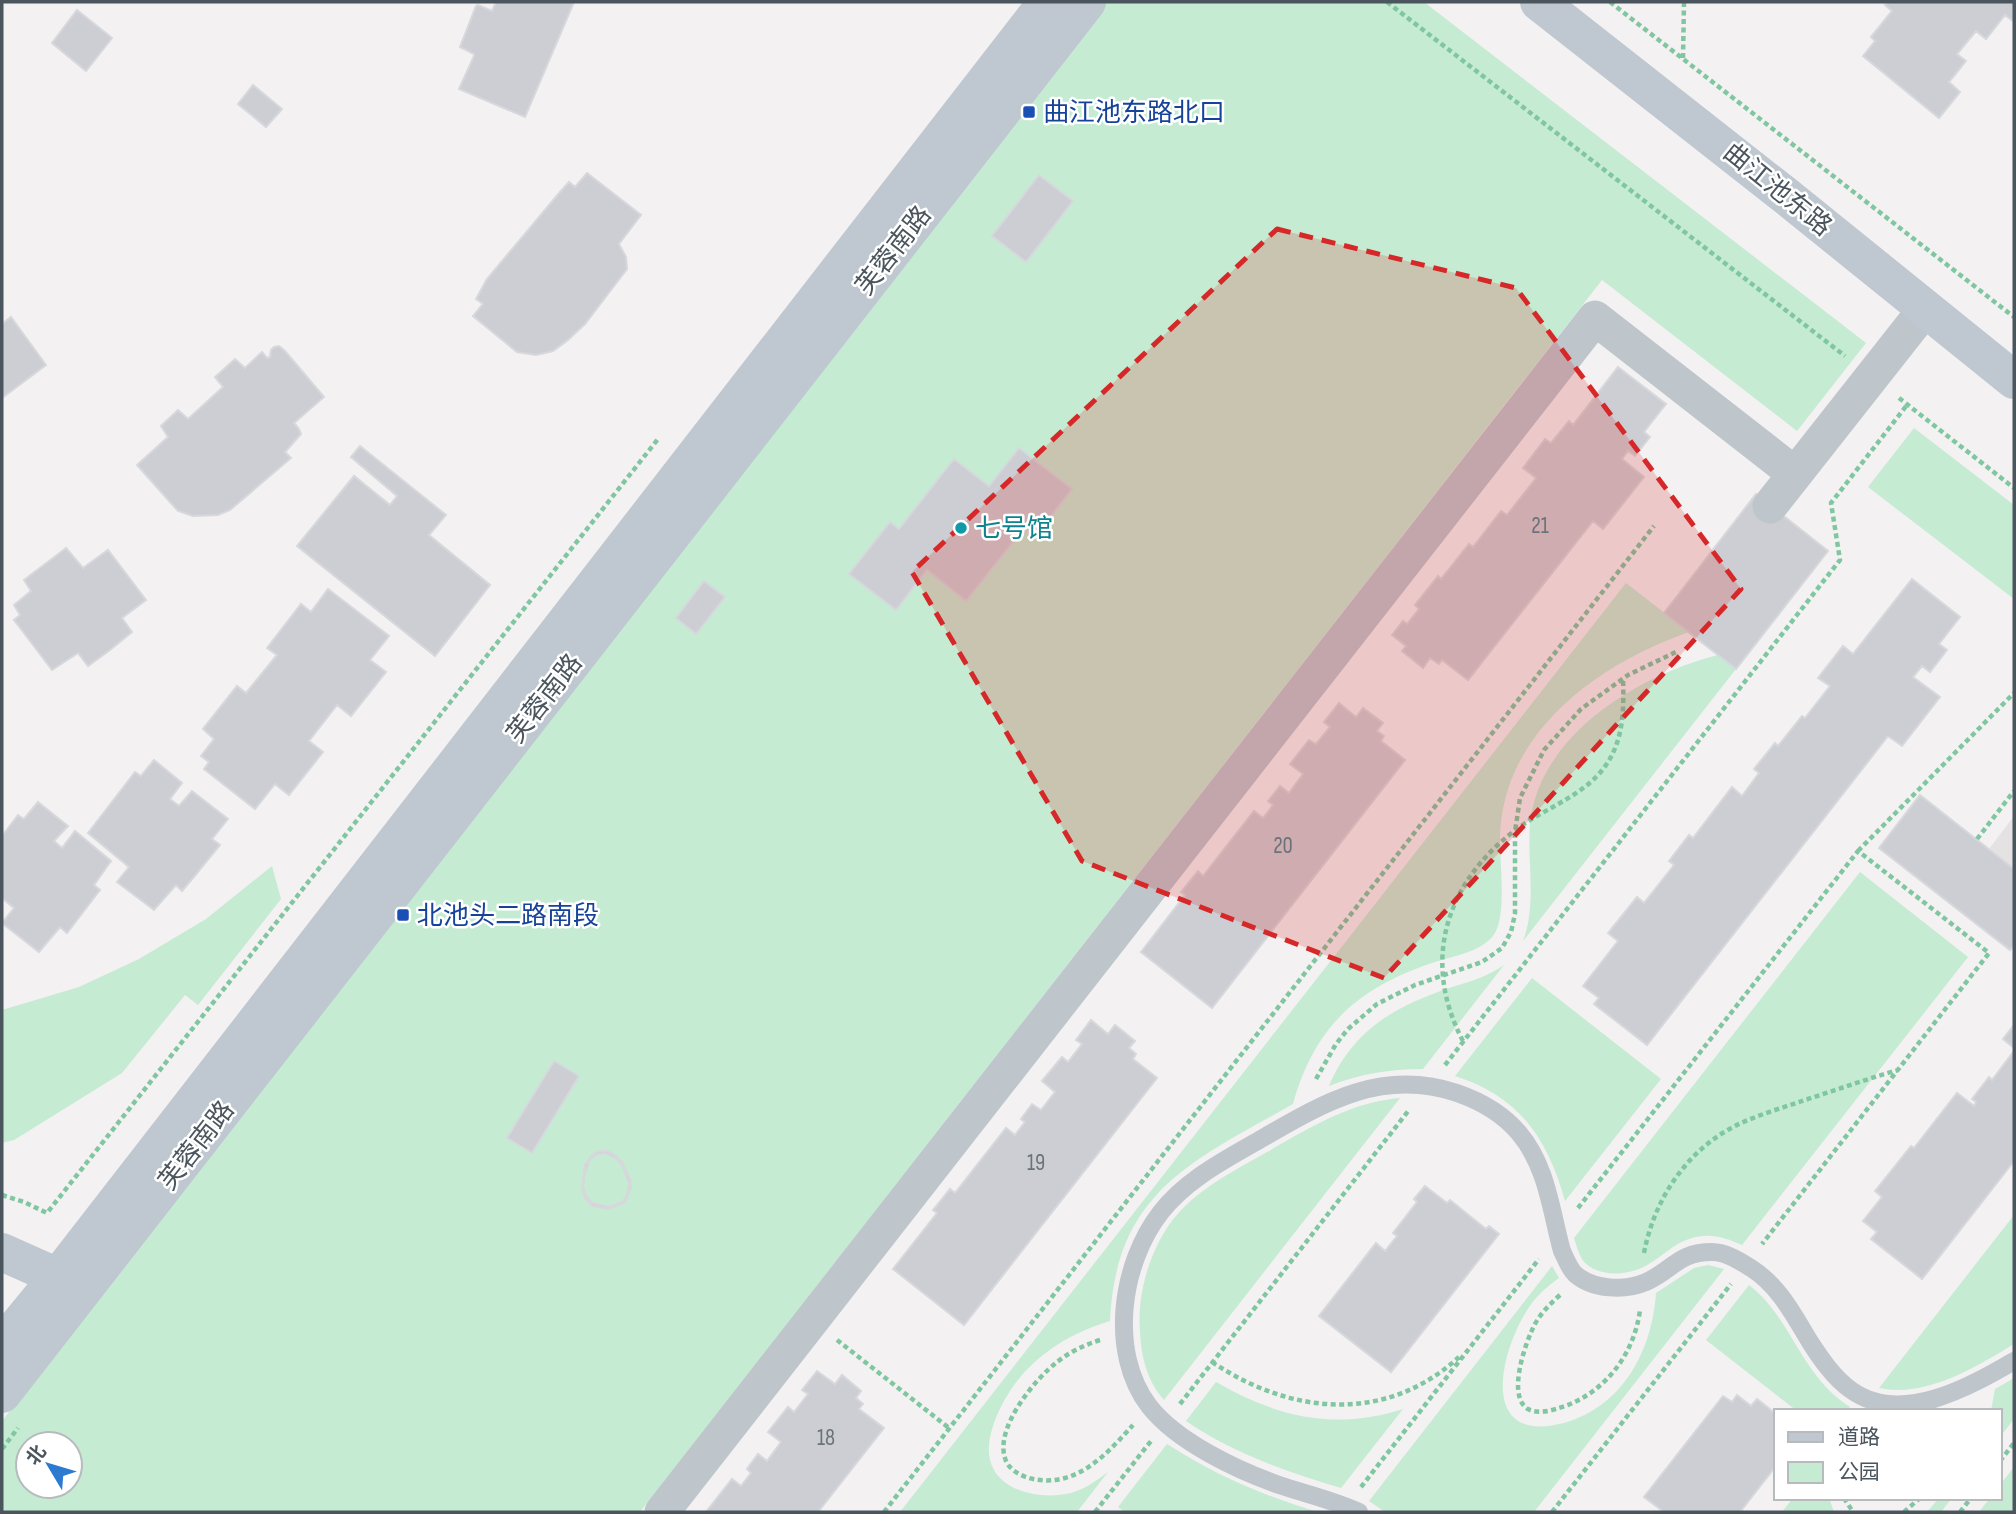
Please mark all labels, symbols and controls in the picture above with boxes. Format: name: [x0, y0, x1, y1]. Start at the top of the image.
place label: 曲江池东路北口: [1043, 98, 1225, 129]
marker: 曲江池东路北口: [1021, 104, 1037, 120]
street label: 曲江池东路: [1717, 137, 1837, 243]
street label: 芙蓉南路: [850, 200, 938, 301]
house number: 21: [1531, 512, 1549, 540]
place label: 七号馆: [975, 514, 1053, 545]
marker: 七号馆: [953, 520, 969, 536]
street label: 芙蓉南路: [501, 648, 589, 749]
house number: 20: [1273, 832, 1293, 860]
place label: 北池头二路南段: [417, 901, 599, 932]
marker: 北池头二路南段: [395, 907, 411, 923]
street label: 芙蓉南路: [153, 1095, 241, 1196]
house number: 19: [1027, 1149, 1045, 1177]
legend: [1774, 1409, 2002, 1500]
house number: 18: [817, 1424, 835, 1452]
text: 道路: [1838, 1425, 1880, 1450]
north arrow: [14, 1430, 84, 1500]
text: 北: [22, 1441, 52, 1470]
text: 公园: [1838, 1460, 1880, 1485]

